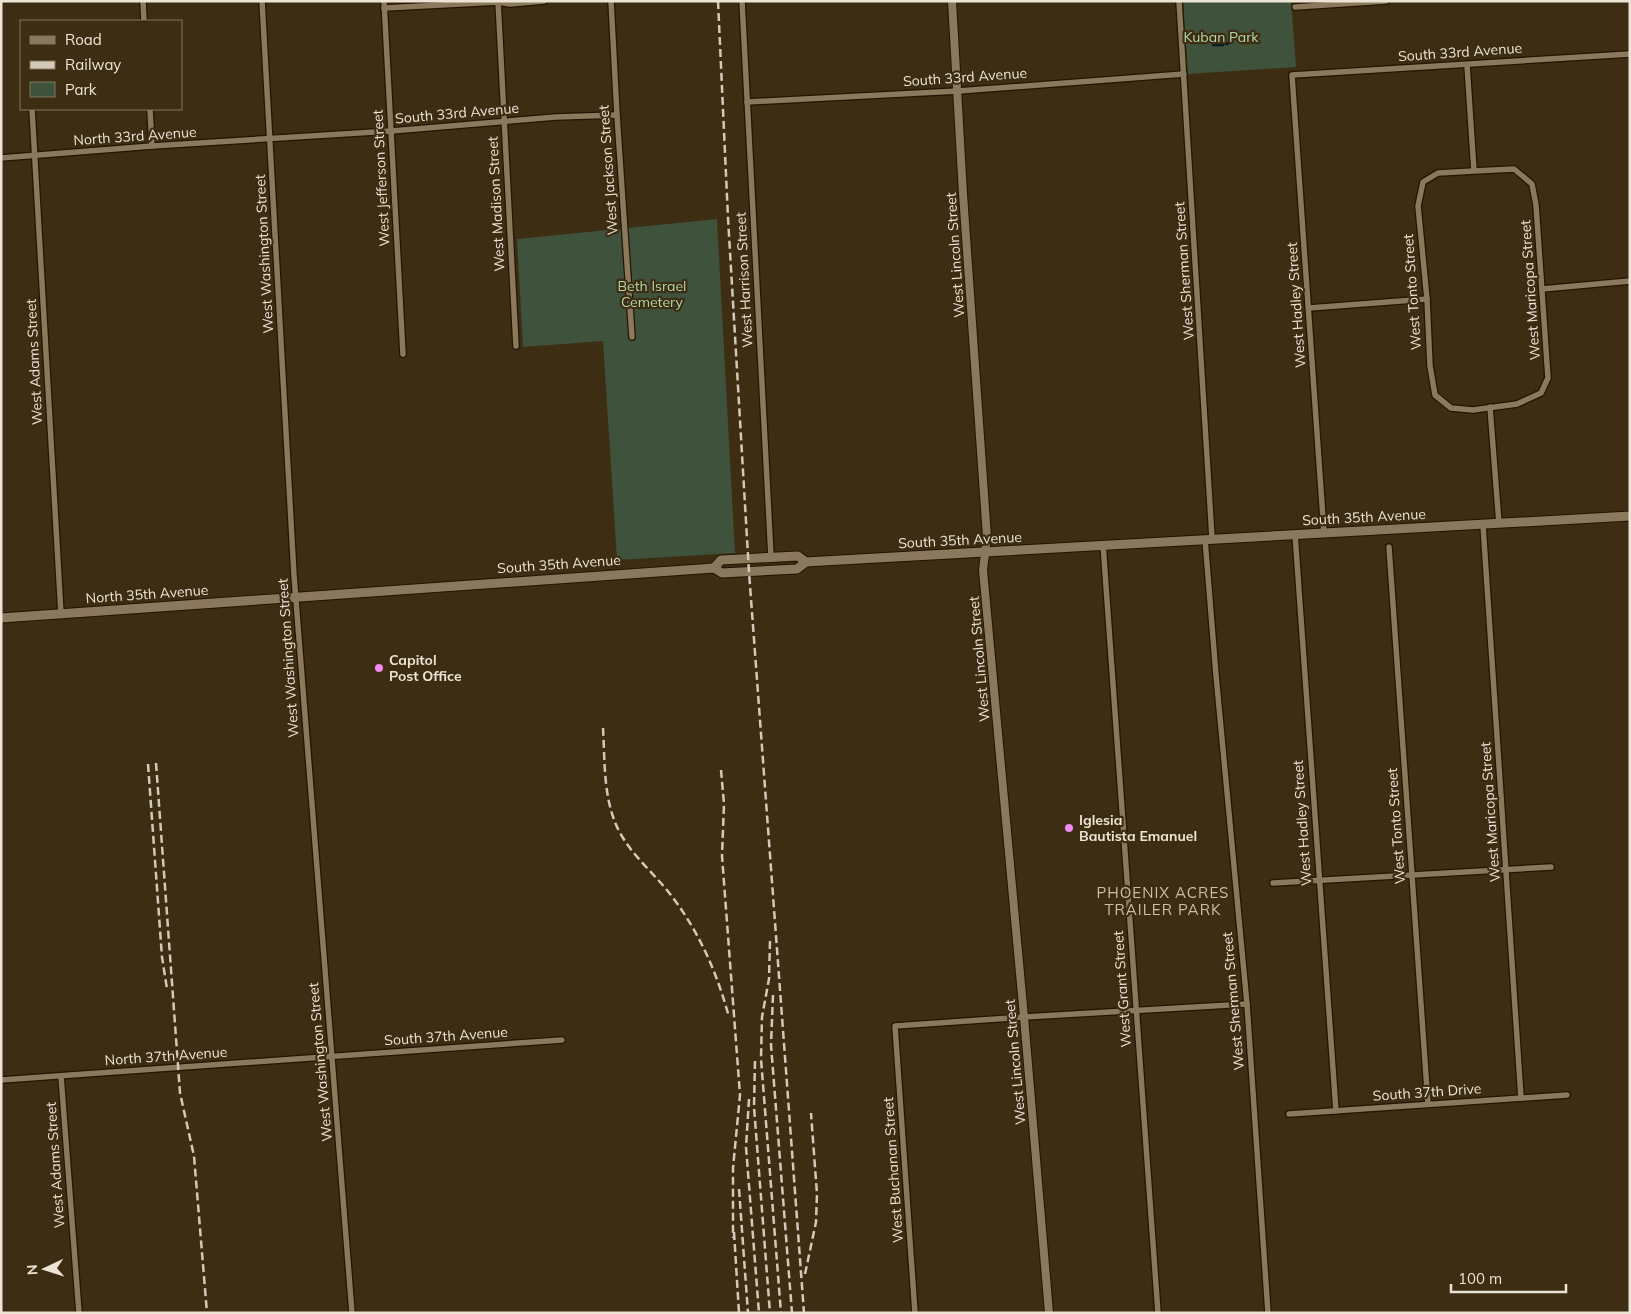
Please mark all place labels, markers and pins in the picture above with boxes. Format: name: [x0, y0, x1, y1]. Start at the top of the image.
place label: Capitol Post Office: [389, 651, 462, 685]
marker: Capitol Post Office: [373, 662, 385, 674]
place label: Iglesia Bautista Emanuel: [1079, 811, 1197, 845]
marker: Iglesia Bautista Emanuel: [1063, 822, 1075, 834]

